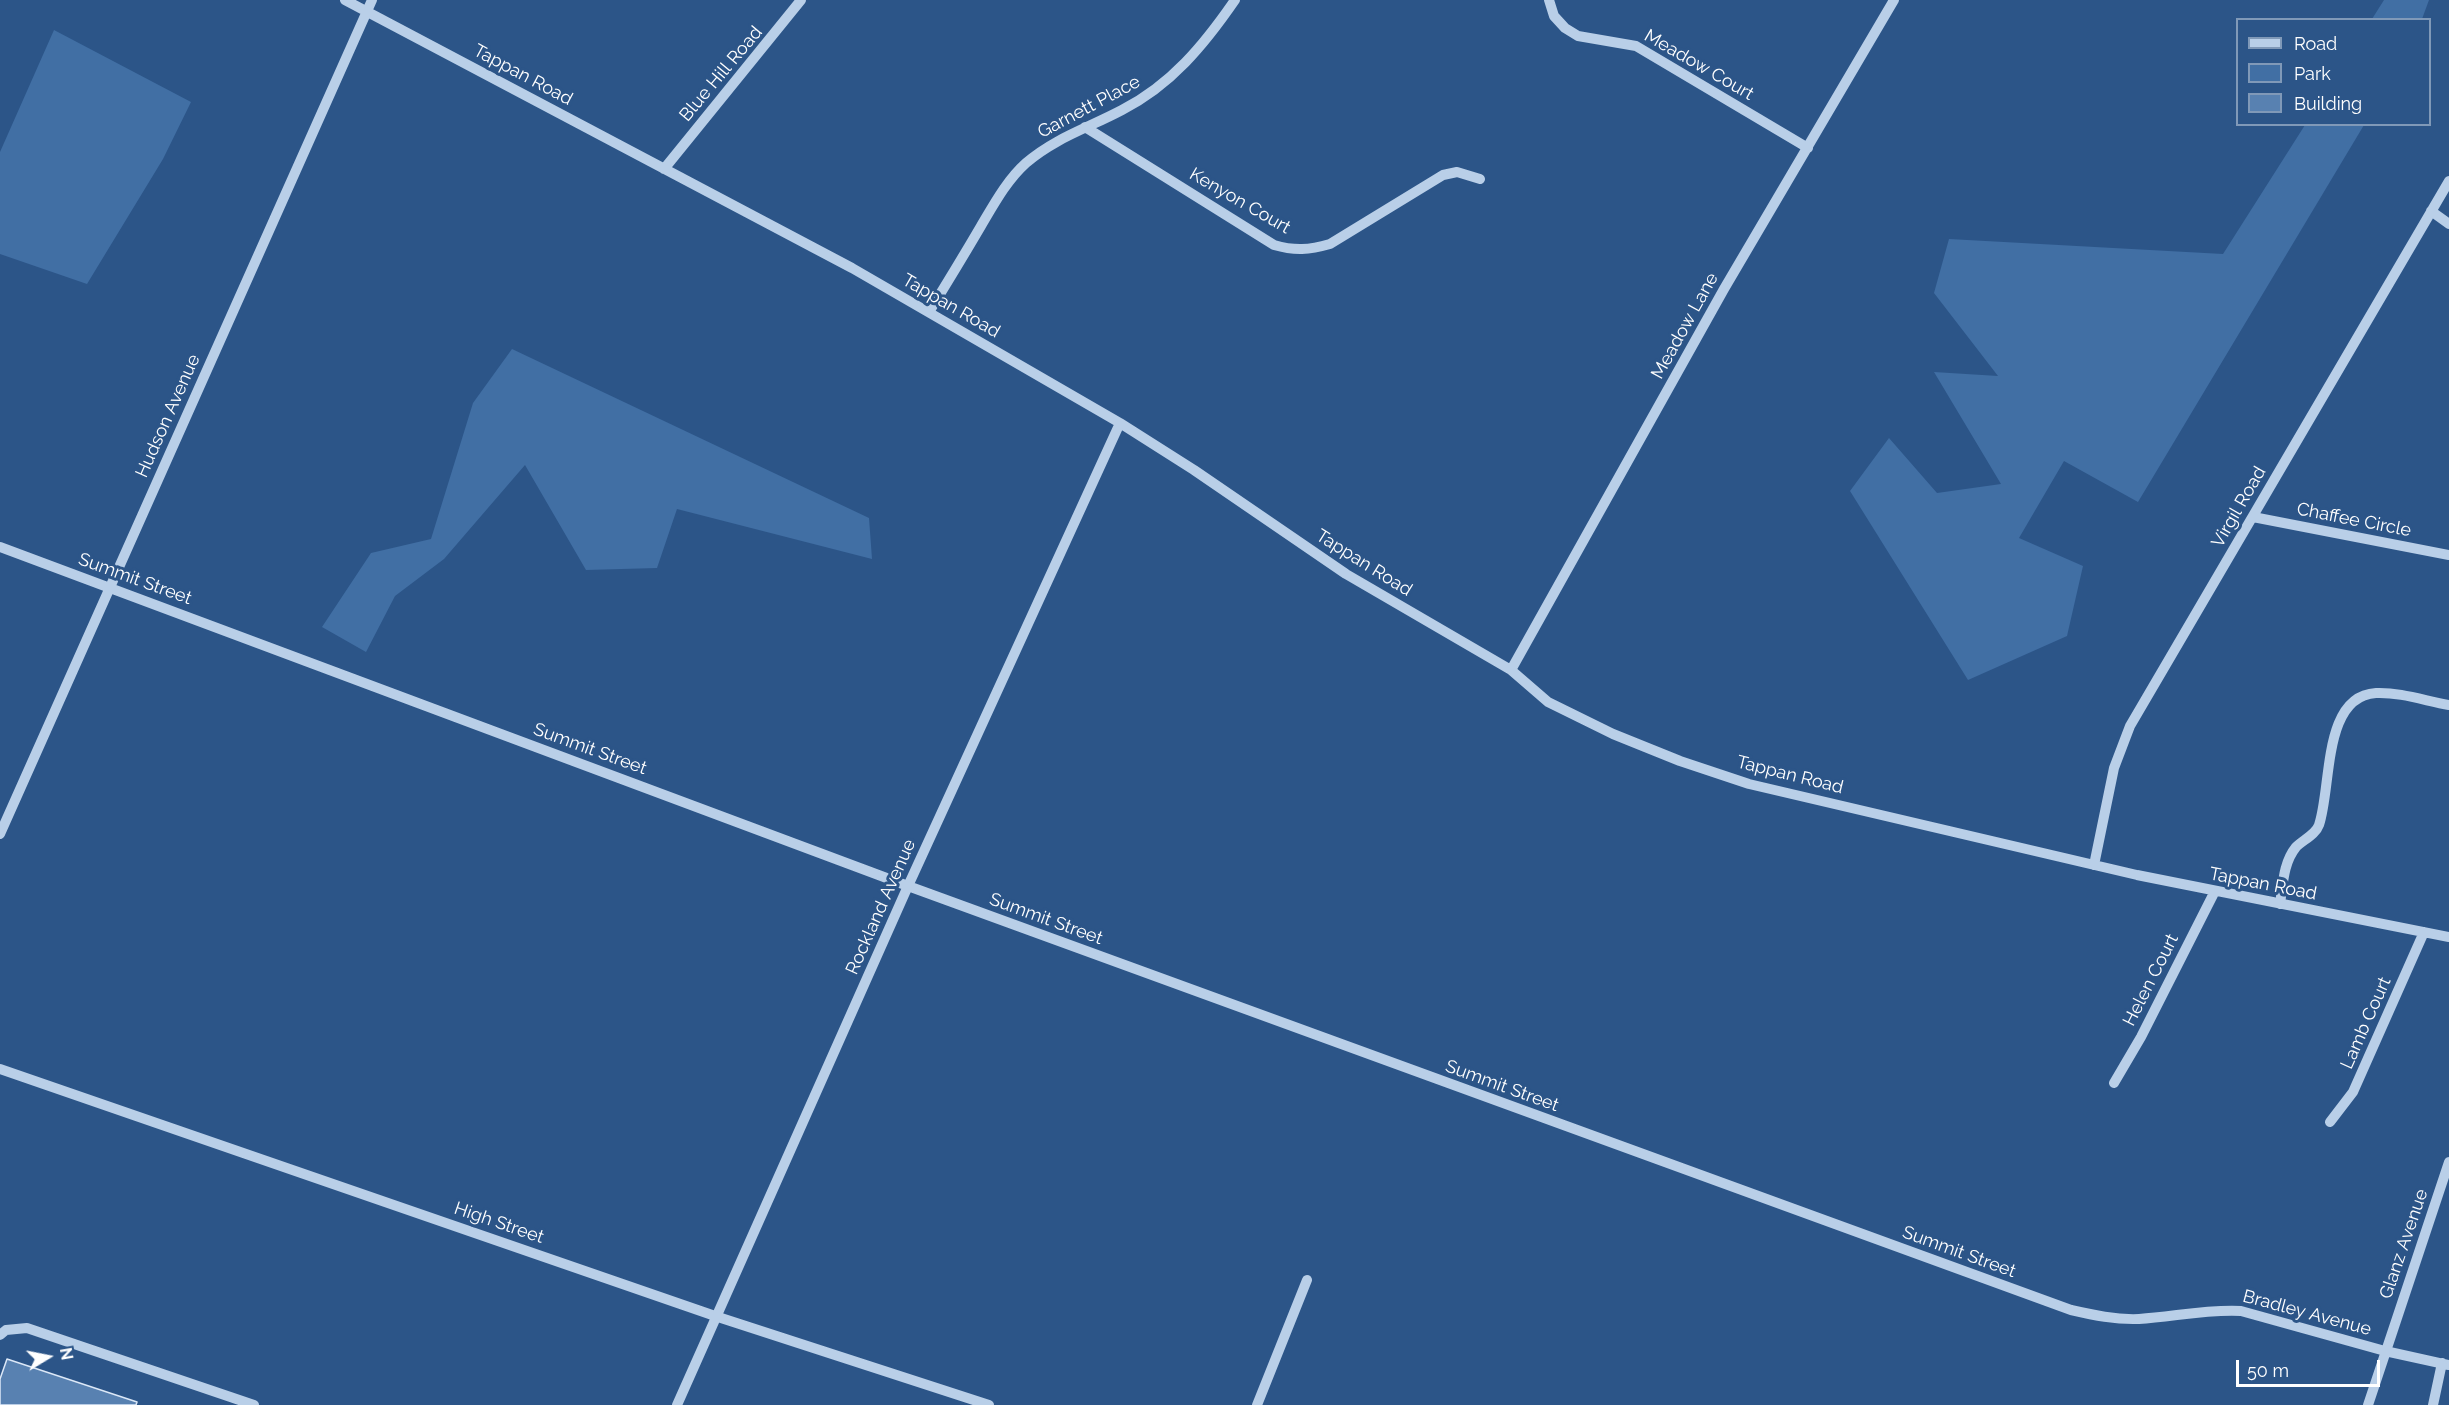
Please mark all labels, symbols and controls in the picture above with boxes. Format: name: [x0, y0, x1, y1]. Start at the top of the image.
legend: [2236, 18, 2431, 126]
street label: Blue Hill Road: [675, 22, 767, 126]
street label: Meadow Court: [1640, 25, 1758, 105]
text: Road: [2294, 33, 2337, 54]
street label: Tappan Road: [470, 40, 576, 110]
text: Park: [2294, 63, 2331, 84]
street label: Garnett Place: [1034, 71, 1144, 143]
text: Building: [2294, 93, 2362, 114]
street label: Kenyon Court: [1186, 163, 1294, 239]
street label: Tappan Road: [898, 269, 1004, 343]
street label: Meadow Lane: [1647, 269, 1723, 383]
street label: Hudson Avenue: [131, 351, 205, 481]
street label: Virgil Road: [2207, 463, 2271, 551]
street label: Chaffee Circle: [2295, 498, 2413, 542]
street label: Tappan Road: [1312, 525, 1416, 601]
street label: Summit Street: [75, 548, 195, 610]
street label: Summit Street: [530, 718, 650, 780]
street label: Tappan Road: [1734, 751, 1846, 799]
street label: Rockland Avenue: [841, 836, 921, 978]
street label: Tappan Road: [2207, 863, 2319, 905]
street label: Summit Street: [986, 888, 1106, 950]
street label: Helen Court: [2119, 930, 2183, 1030]
street label: Lamb Court: [2336, 974, 2396, 1072]
street label: Summit Street: [1442, 1055, 1562, 1117]
street label: Glanz Avenue: [2375, 1186, 2433, 1302]
street label: High Street: [451, 1198, 547, 1248]
street label: Summit Street: [1899, 1221, 2019, 1283]
street label: Bradley Avenue: [2240, 1285, 2374, 1341]
north arrow: [18, 1327, 78, 1387]
text: N: [56, 1346, 77, 1361]
scale bar: [2239, 1348, 2383, 1386]
text: 50 m: [2247, 1360, 2289, 1381]

